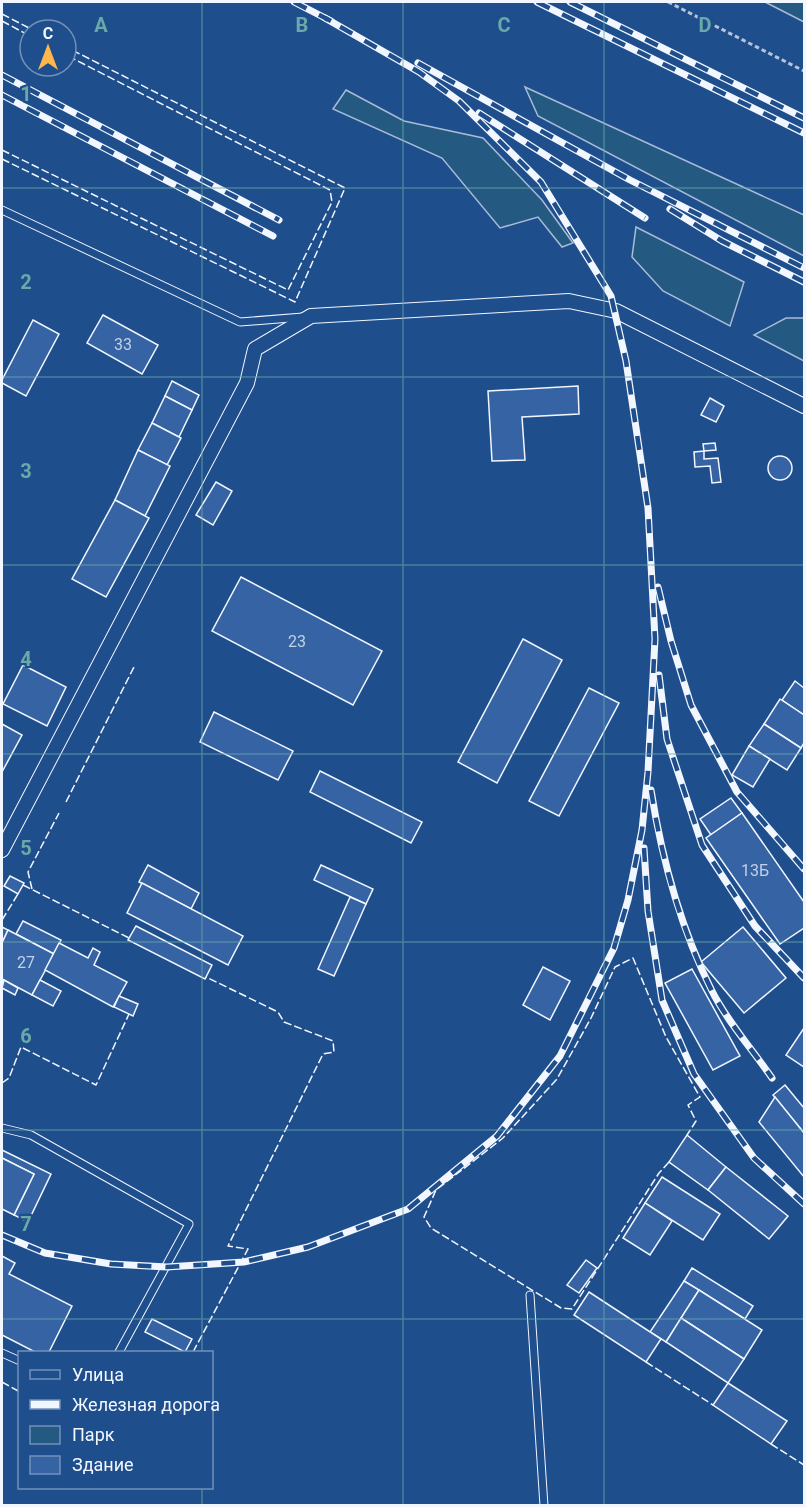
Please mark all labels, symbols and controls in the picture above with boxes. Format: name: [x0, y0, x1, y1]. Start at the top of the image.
text: A: [94, 13, 108, 37]
text: B: [296, 13, 308, 37]
text: C: [497, 13, 511, 37]
text: D: [699, 13, 712, 37]
north arrow: [18, 18, 78, 78]
text: С: [43, 24, 53, 43]
text: 1: [20, 82, 32, 106]
text: 2: [20, 270, 32, 294]
house number: 33: [114, 335, 132, 354]
text: 3: [20, 459, 32, 483]
house number: 23: [288, 632, 306, 651]
text: 4: [20, 647, 32, 671]
text: 5: [20, 836, 32, 860]
house number: 13Б: [741, 861, 769, 880]
house number: 27: [17, 953, 35, 972]
text: 6: [20, 1024, 32, 1048]
text: 7: [20, 1212, 32, 1236]
legend: [18, 1351, 213, 1489]
text: Улица: [72, 1364, 124, 1385]
text: Железная дорога: [72, 1394, 220, 1415]
text: Парк: [72, 1424, 115, 1445]
text: Здание: [72, 1454, 134, 1475]

